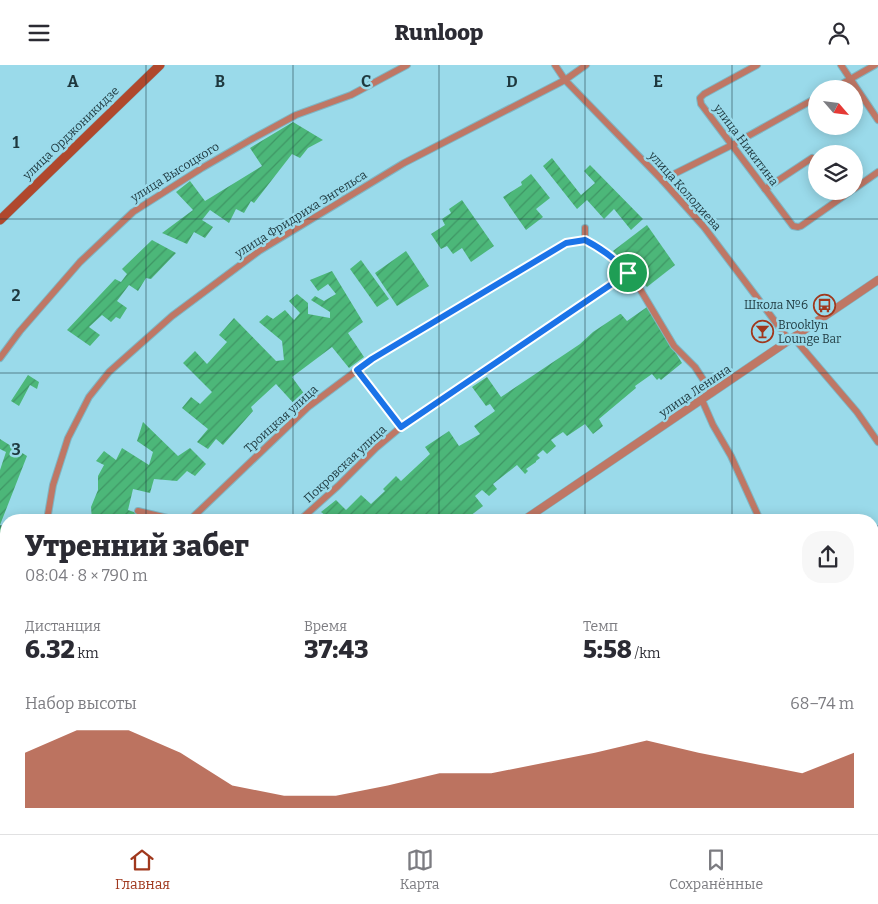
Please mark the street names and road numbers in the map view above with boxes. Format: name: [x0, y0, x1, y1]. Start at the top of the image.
street label: улица Орджоникидзе: [19, 84, 122, 183]
street label: улица Никитина: [710, 101, 781, 189]
street label: улица Высоцкого: [127, 139, 222, 205]
street label: улица Колодиева: [645, 148, 724, 234]
street label: улица Фридриха Энгельса: [232, 167, 370, 261]
street label: улица Ленина: [656, 362, 734, 421]
street label: Троицкая улица: [241, 382, 321, 456]
street label: Покровская улица: [301, 422, 389, 506]

